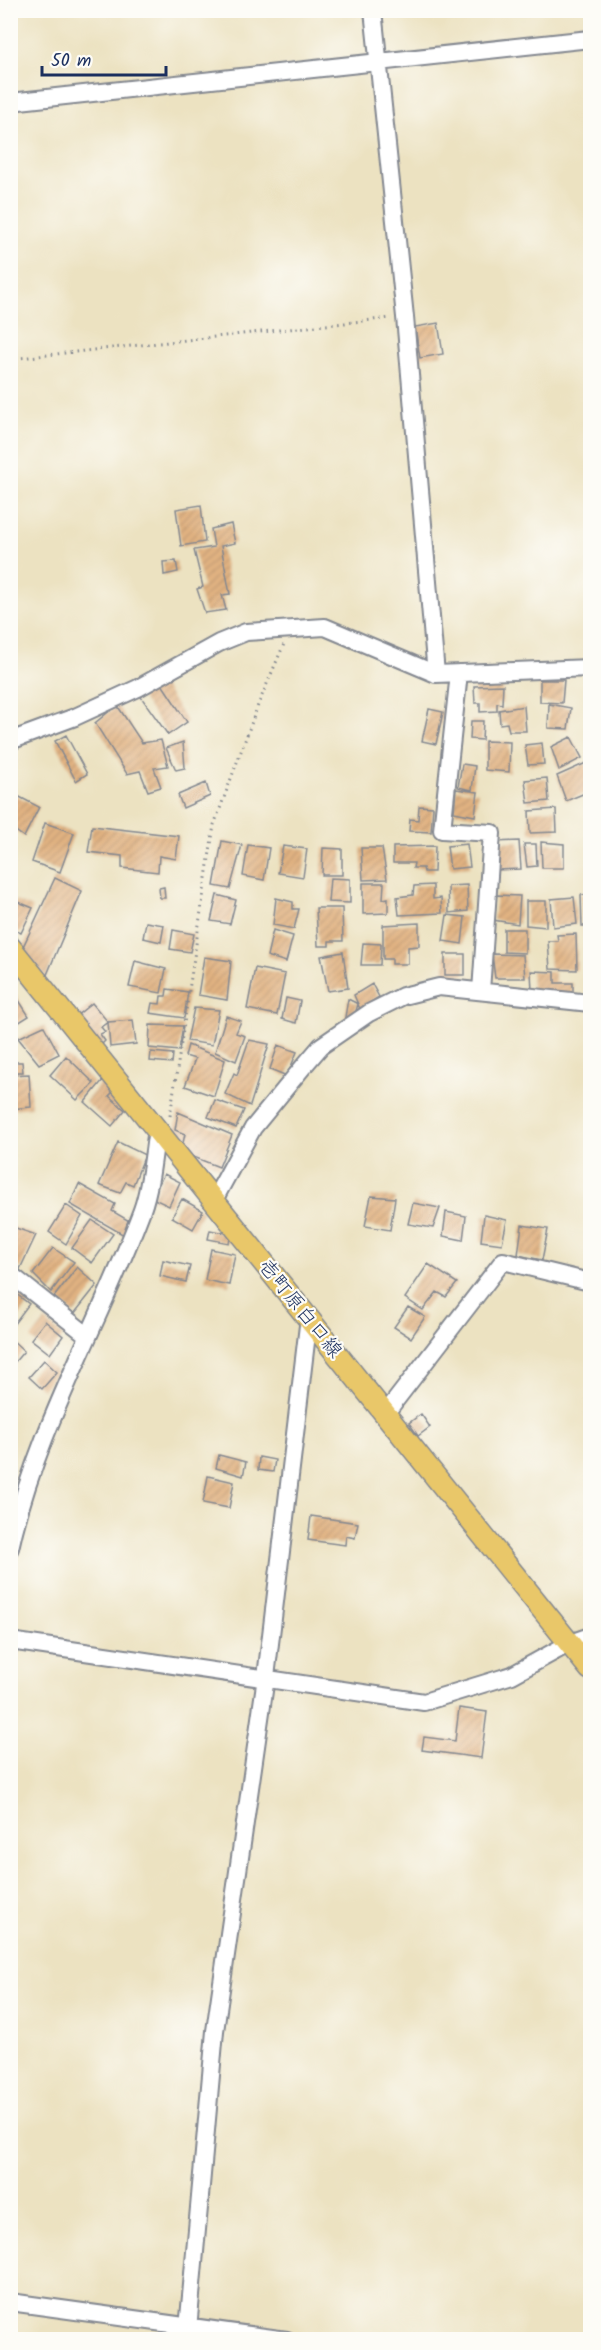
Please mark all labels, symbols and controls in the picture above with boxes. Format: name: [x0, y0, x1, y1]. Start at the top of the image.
scale bar: [42, 39, 166, 77]
text: 50 m: [51, 47, 91, 76]
street label: 壱町原白口線: [249, 1253, 350, 1366]

